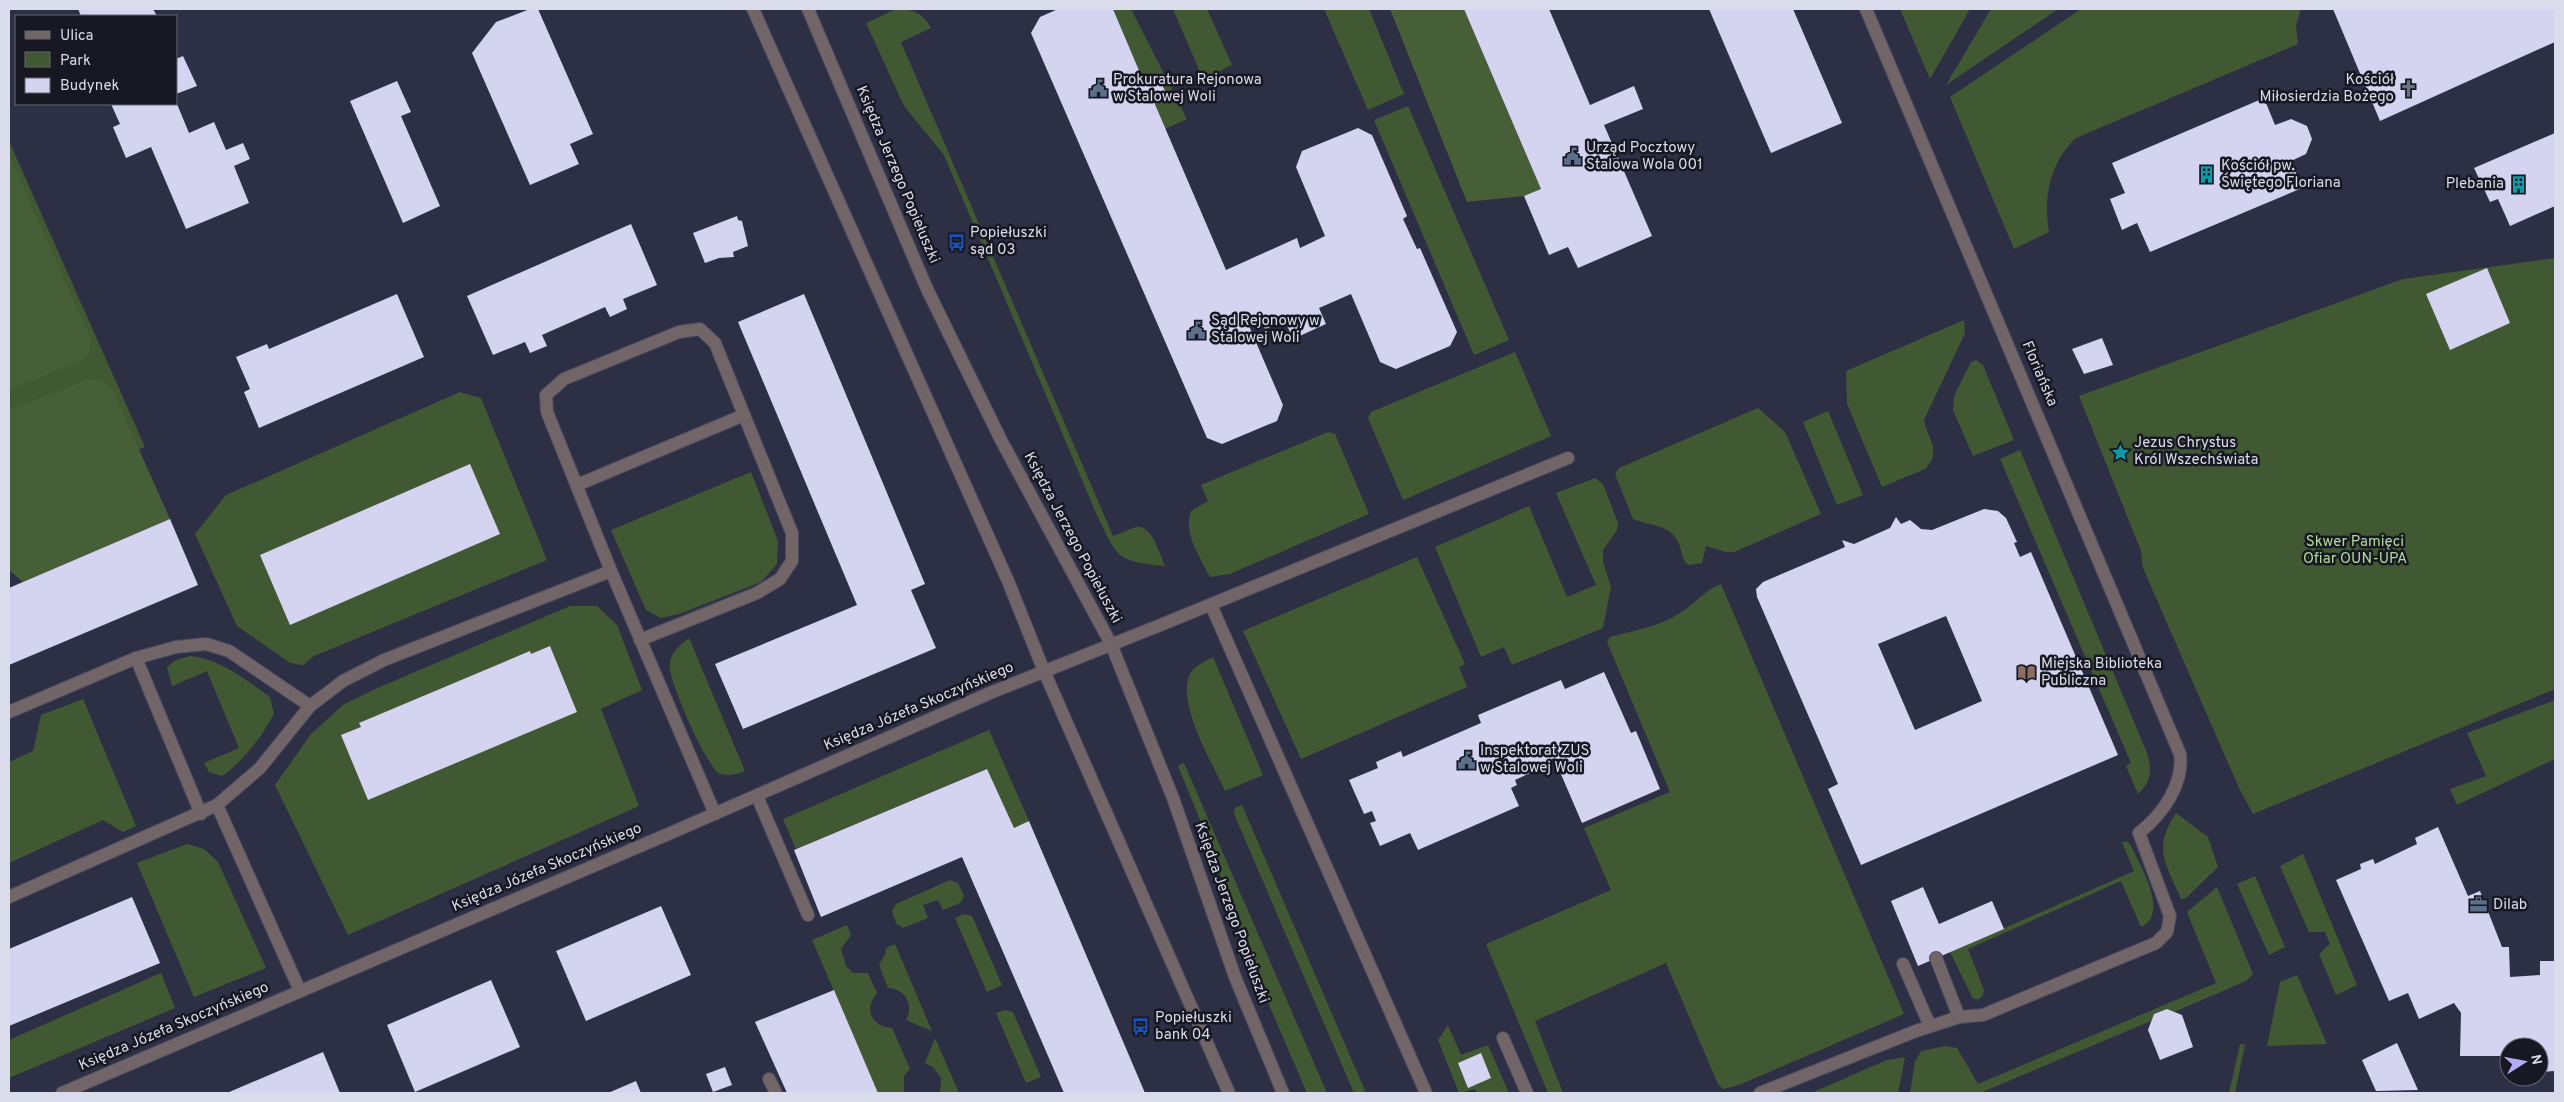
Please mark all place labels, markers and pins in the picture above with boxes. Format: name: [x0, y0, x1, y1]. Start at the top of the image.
place label: Prokuratura Rejonowa w Stalowej Woli: [1113, 71, 1262, 107]
place label: Kościół Miłosierdzia Bożego: [2260, 71, 2394, 107]
public building icon: Prokuratura Rejonowa w Stalowej Woli: [1089, 79, 1109, 99]
church icon: Kościół Miłosierdzia Bożego: [2398, 79, 2418, 99]
place label: Urząd Pocztowy Stalowa Wola 001: [1586, 139, 1703, 175]
public building icon: Urząd Pocztowy Stalowa Wola 001: [1562, 147, 1582, 167]
place label: Kościół pw. Świętego Floriana: [2221, 157, 2341, 193]
building icon: Kościół pw. Świętego Floriana: [2197, 165, 2217, 185]
building icon: Plebania: [2508, 174, 2528, 194]
place label: Plebania: [2446, 175, 2504, 194]
place label: Popiełuszki sąd 03: [970, 224, 1047, 260]
bus stop icon: Popiełuszki sąd 03: [946, 232, 966, 252]
place label: Sąd Rejonowy w Stalowej Woli: [1211, 312, 1320, 348]
public building icon: Sąd Rejonowy w Stalowej Woli: [1187, 320, 1207, 340]
place label: Jezus Chrystus Król Wszechświata: [2134, 434, 2258, 470]
place icon: Jezus Chrystus Król Wszechświata: [2110, 442, 2130, 462]
place label: Miejska Biblioteka Publiczna: [2041, 655, 2162, 691]
library icon: Miejska Biblioteka Publiczna: [2017, 663, 2037, 683]
place label: Inspektorat ZUS w Stalowej Woli: [1480, 742, 1590, 778]
public building icon: Inspektorat ZUS w Stalowej Woli: [1456, 750, 1476, 770]
office icon: Dilab: [2469, 895, 2489, 915]
place label: Dilab: [2493, 896, 2527, 915]
place label: Popiełuszki bank 04: [1155, 1009, 1232, 1045]
bus stop icon: Popiełuszki bank 04: [1131, 1017, 1151, 1037]

